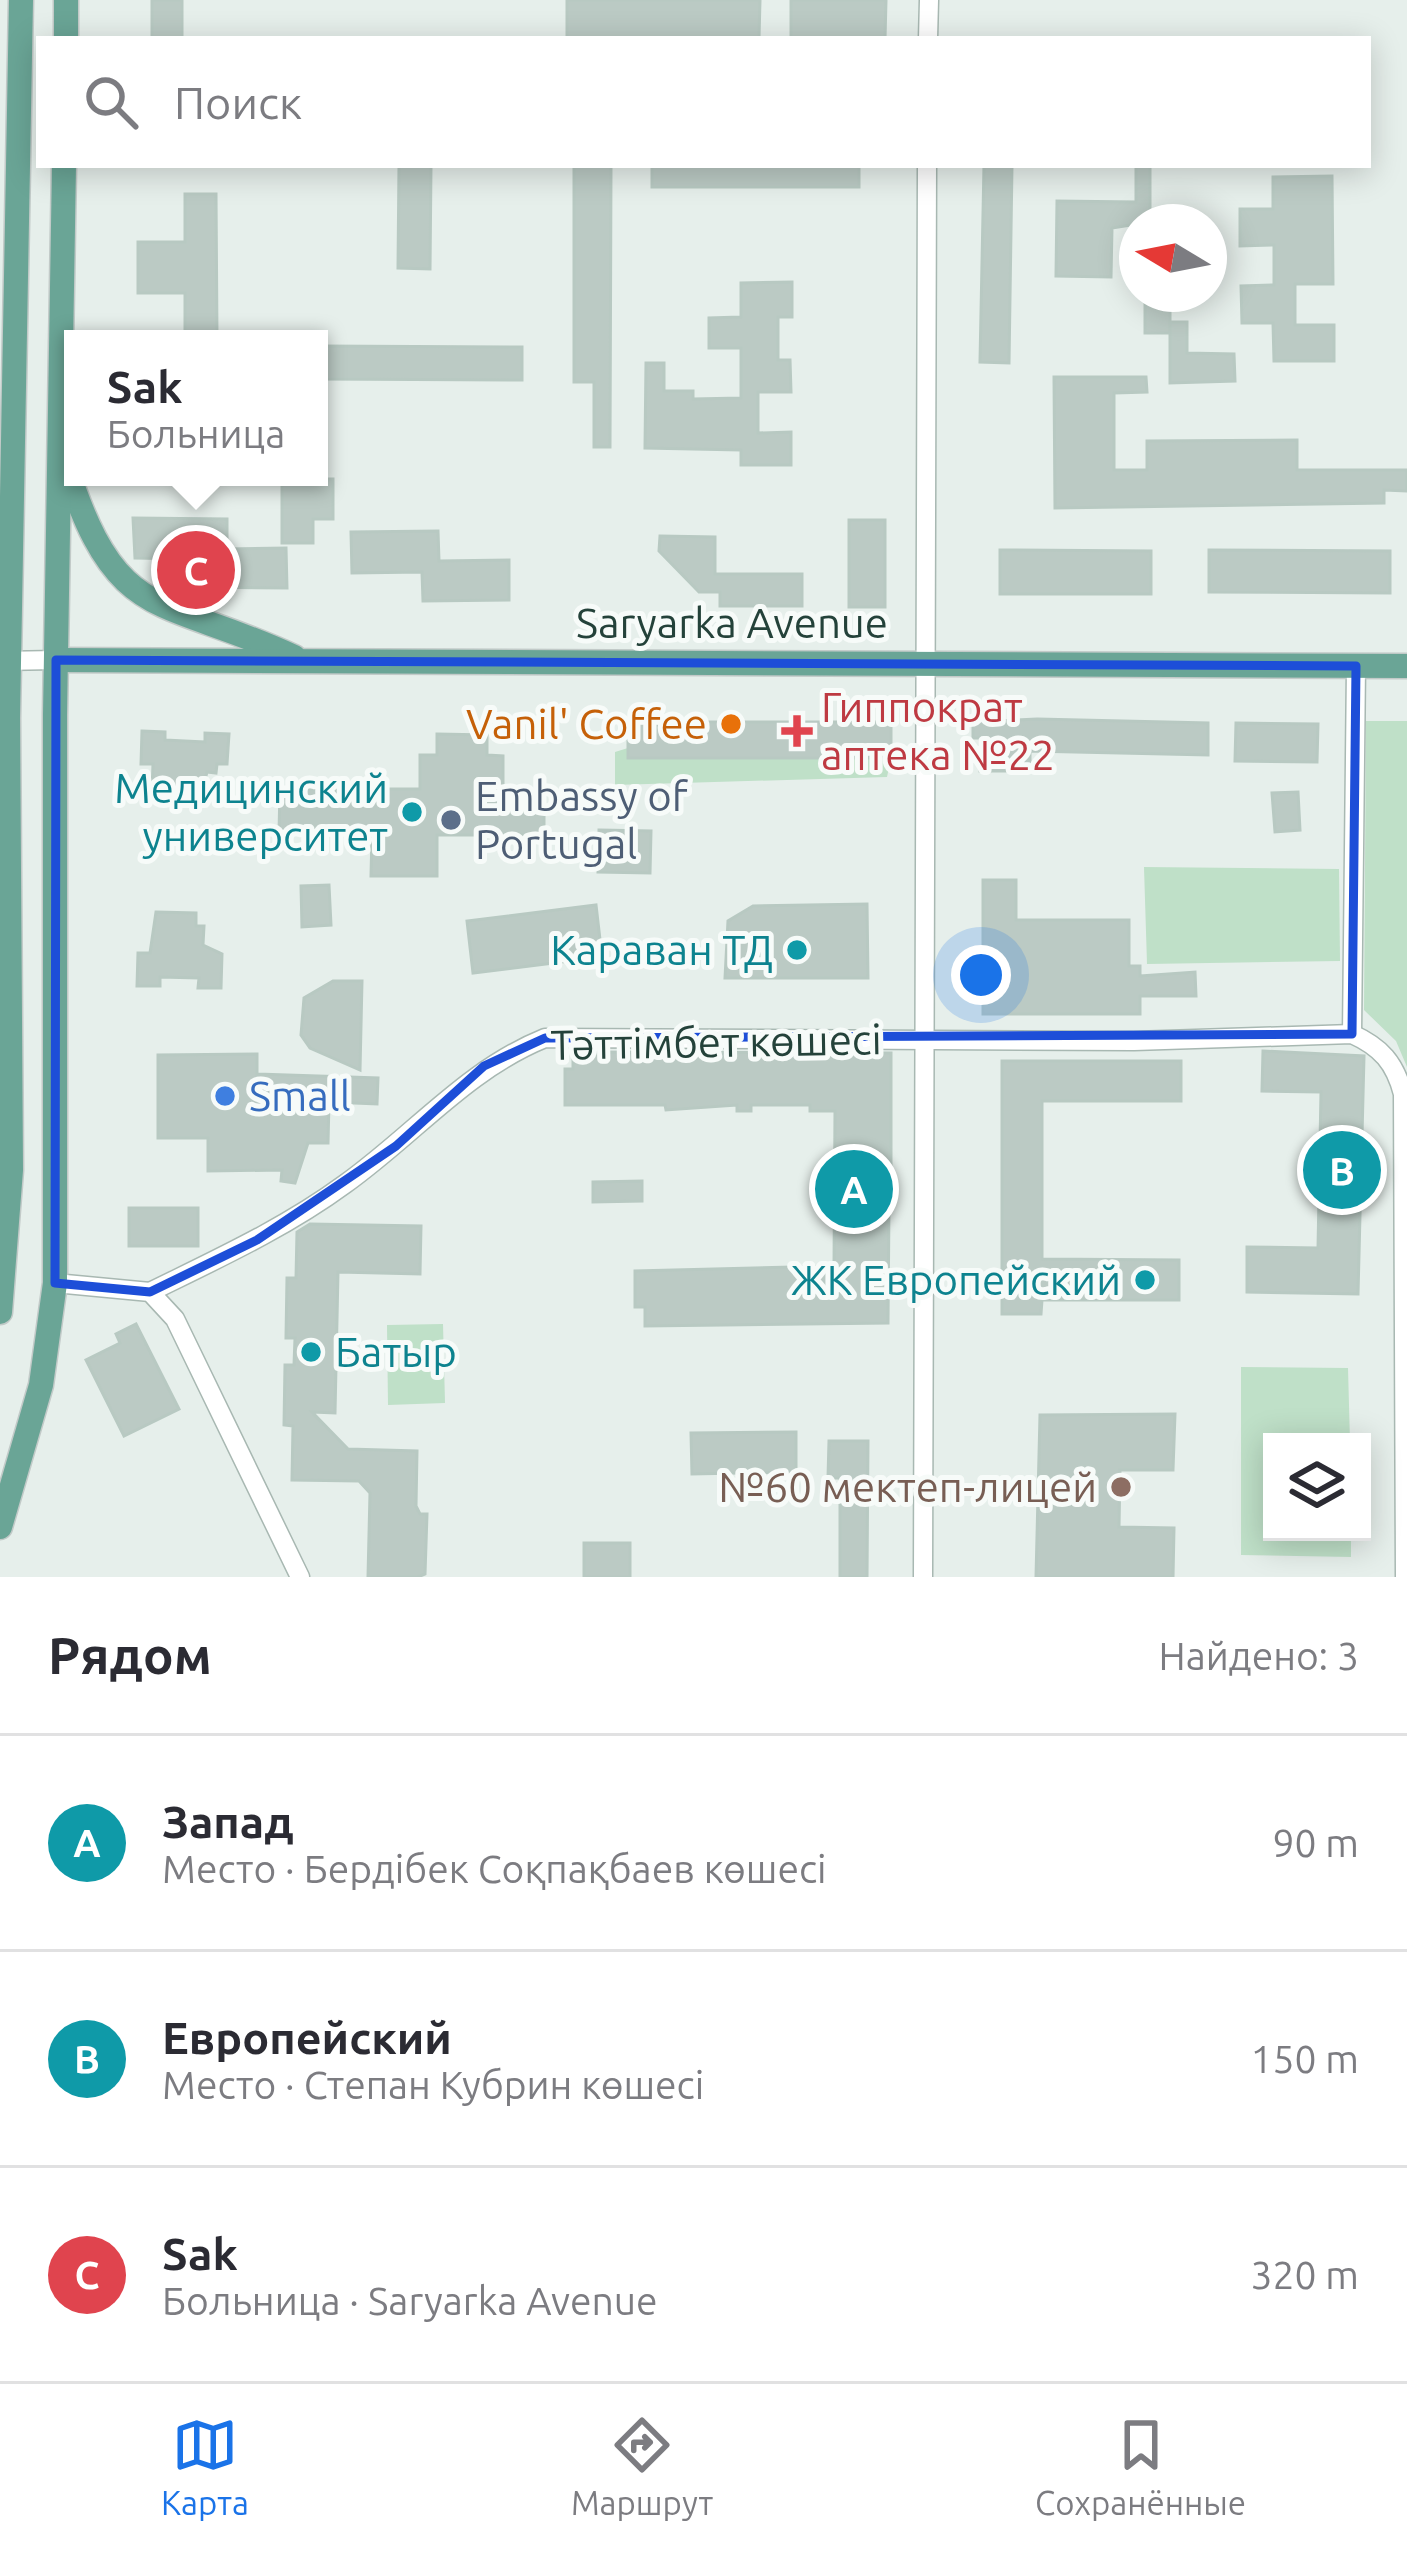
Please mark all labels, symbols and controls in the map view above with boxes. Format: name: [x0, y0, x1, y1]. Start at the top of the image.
search box: [36, 36, 1371, 168]
icon: search: [78, 69, 144, 135]
text: Поиск: [174, 77, 302, 128]
north arrow: [1119, 204, 1227, 312]
popup: [64, 330, 328, 486]
text: Sak: [107, 361, 182, 412]
text: Больница: [107, 412, 285, 455]
pin: C: [157, 525, 235, 615]
street label: Saryarka Avenue: [576, 599, 888, 646]
place label: Гиппократ аптека №22: [821, 683, 1055, 778]
place label: Vanil' Coffee: [466, 700, 707, 747]
marker: Vanil' Coffee: [718, 711, 744, 737]
marker: Гиппократ аптека №22: [784, 718, 810, 744]
place label: Медицинский университет: [114, 764, 388, 859]
place label: Embassy of Portugal: [475, 772, 689, 867]
marker: Медицинский университет: [399, 799, 425, 825]
marker: Embassy of Portugal: [438, 807, 464, 833]
place label: Караван ТД: [550, 926, 773, 973]
marker: Караван ТД: [784, 937, 810, 963]
your location: [951, 945, 1011, 1005]
street label: Тәттімбет көшесі: [550, 1015, 882, 1068]
place label: Small: [249, 1072, 351, 1119]
marker: Small: [212, 1083, 238, 1109]
pin: B: [1303, 1125, 1381, 1215]
pin: A: [815, 1144, 893, 1234]
place label: ЖК Европейский: [791, 1256, 1121, 1303]
marker: ЖК Европейский: [1132, 1267, 1158, 1293]
place label: Батыр: [335, 1328, 457, 1375]
marker: Батыр: [298, 1339, 324, 1365]
map controls: [1263, 1433, 1371, 1541]
button: layers: [1263, 1433, 1371, 1541]
place label: №60 мектеп-лицей: [718, 1463, 1097, 1510]
marker: №60 мектеп-лицей: [1108, 1474, 1134, 1500]
text: Рядом: [48, 1626, 212, 1684]
text: Найдено: 3: [1159, 1634, 1359, 1677]
text: Запад: [162, 1796, 294, 1847]
text: A: [73, 1821, 101, 1864]
text: 90 m: [1272, 1821, 1359, 1864]
text: Место · Бердібек Соқпақбаев көшесі: [162, 1847, 827, 1890]
text: Европейский: [162, 2012, 452, 2063]
text: B: [74, 2037, 100, 2080]
text: 150 m: [1250, 2037, 1359, 2080]
text: Место · Степан Кубрин көшесі: [162, 2063, 704, 2106]
text: Sak: [162, 2228, 238, 2279]
text: C: [75, 2253, 99, 2296]
text: 320 m: [1250, 2253, 1359, 2296]
text: Больница · Saryarka Avenue: [162, 2279, 658, 2322]
tab: Карта: [161, 2412, 249, 2521]
tab: Маршрут: [571, 2412, 713, 2521]
tab: Сохранённые: [1035, 2412, 1246, 2521]

